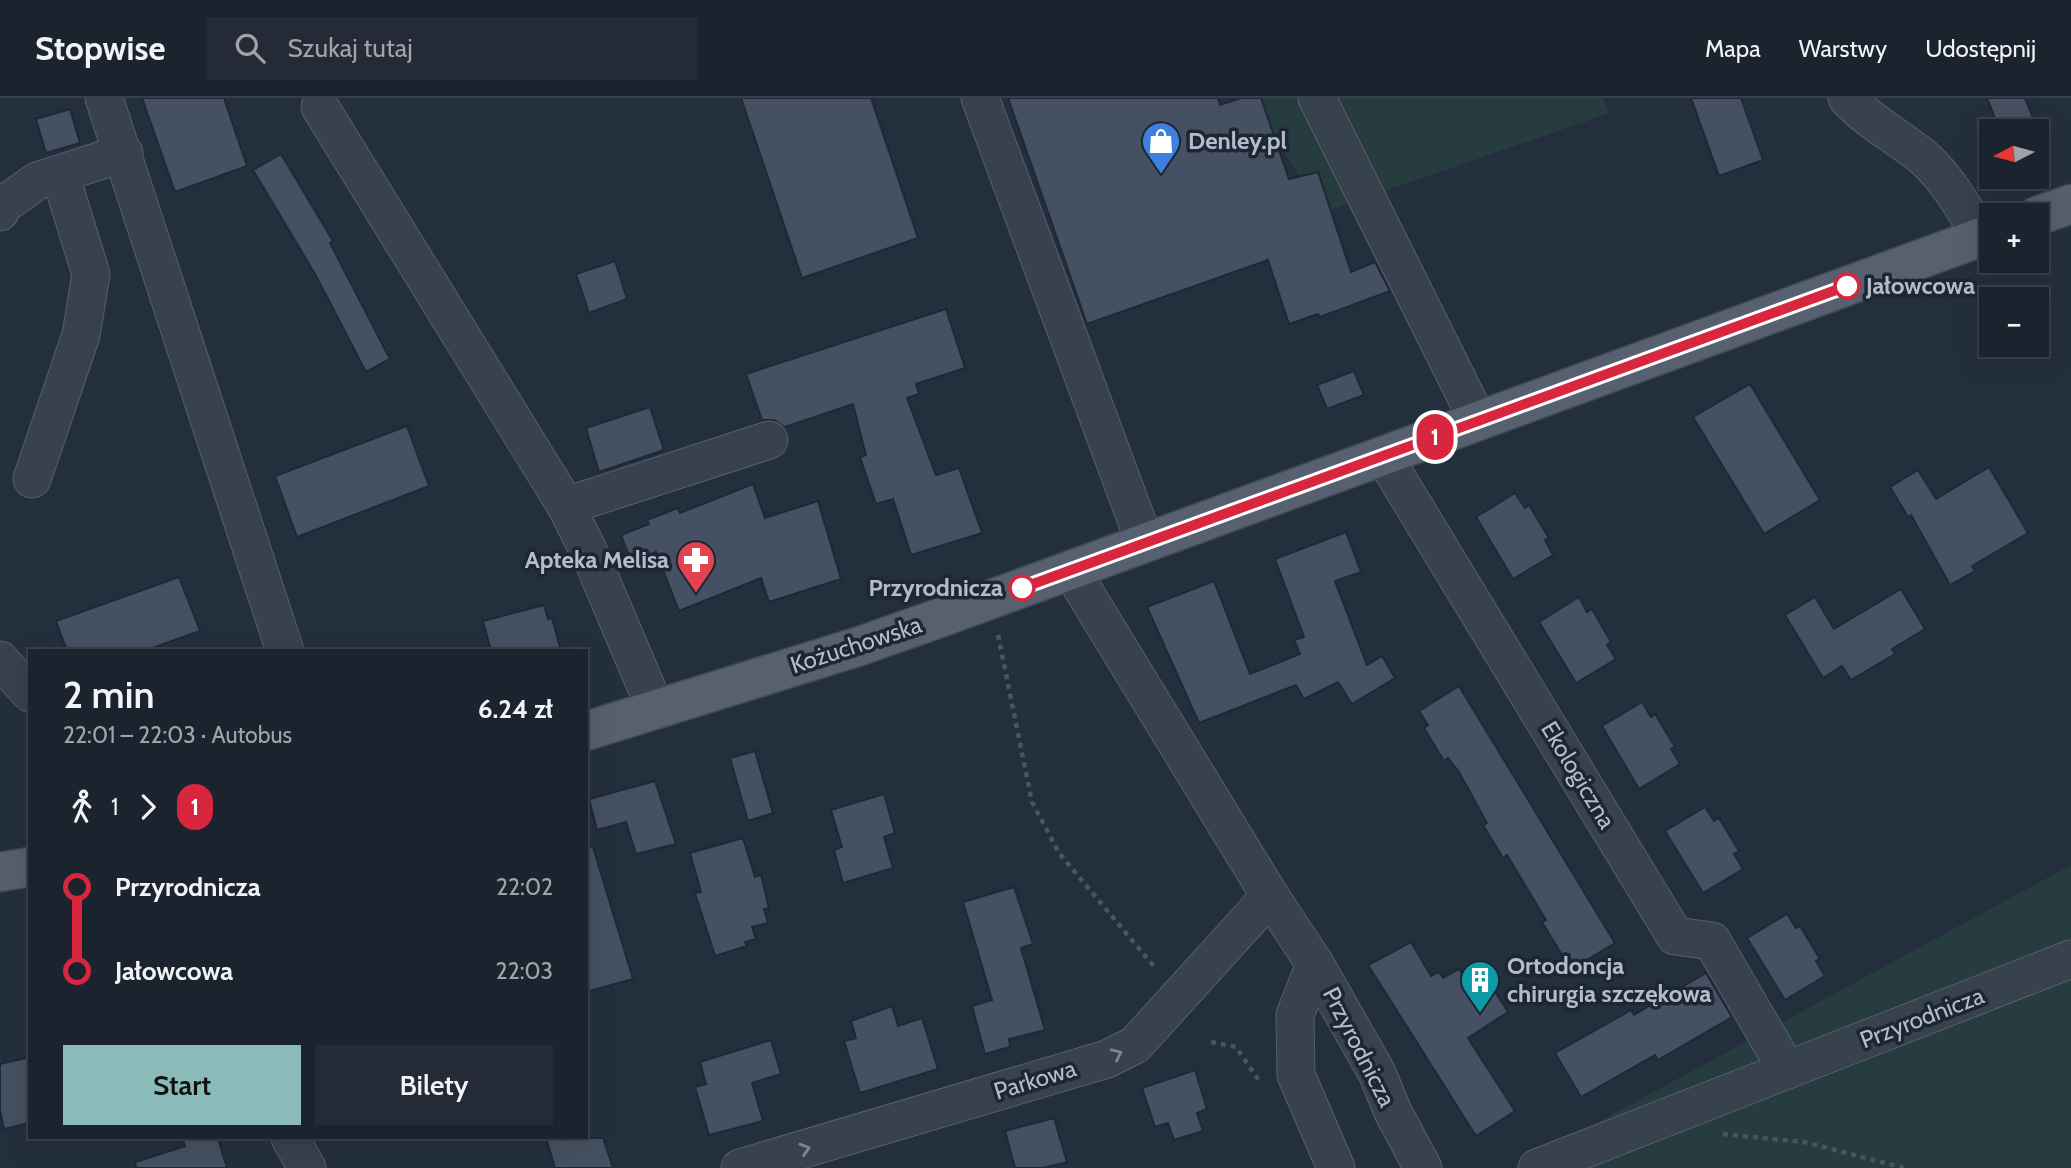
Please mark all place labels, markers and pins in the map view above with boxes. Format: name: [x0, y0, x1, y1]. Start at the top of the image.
shop icon: Denley.pl: [1140, 120, 1182, 175]
place label: Denley.pl: [1188, 126, 1287, 155]
place label: Jałowcowa: [1865, 271, 1975, 300]
marker: Jałowcowa: [1834, 273, 1860, 299]
pharmacy icon: Apteka Melisa: [675, 539, 717, 594]
place label: Apteka Melisa: [525, 545, 669, 574]
place label: Przyrodnicza: [868, 573, 1003, 602]
marker: Przyrodnicza: [1009, 575, 1035, 601]
place label: Ortodoncja chirurgia szczękowa: [1507, 951, 1712, 1008]
building icon: Ortodoncja chirurgia szczękowa: [1459, 959, 1501, 1014]

